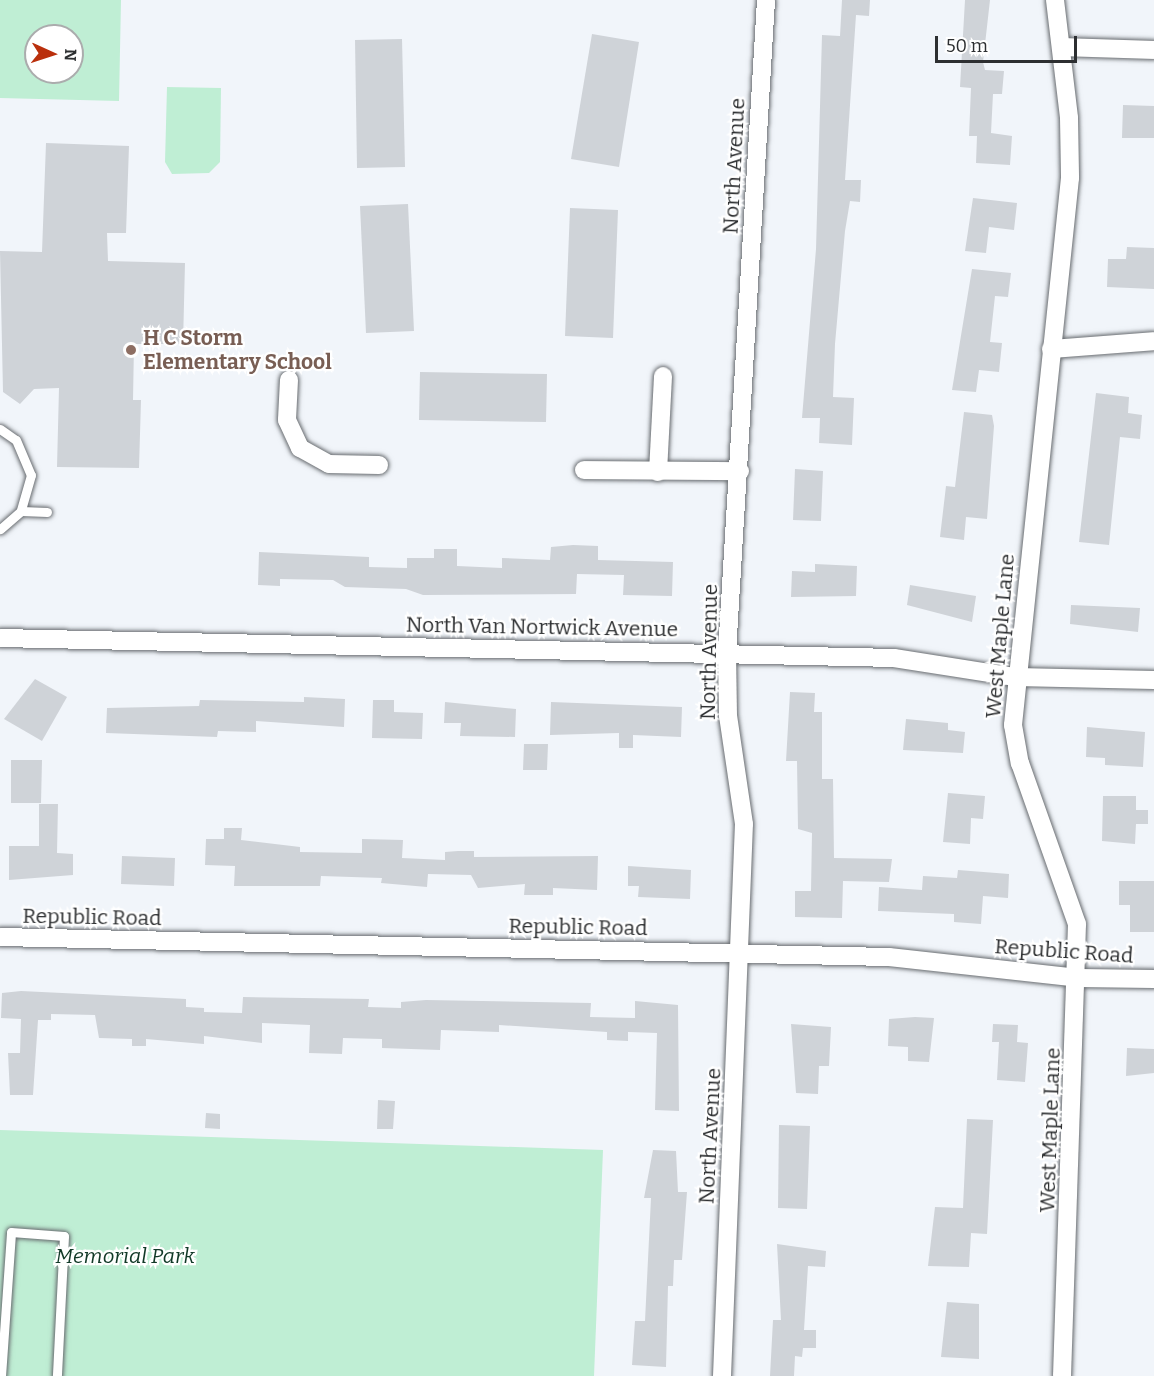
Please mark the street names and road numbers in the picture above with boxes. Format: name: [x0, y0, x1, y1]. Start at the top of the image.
street label: North Avenue: [718, 97, 750, 235]
street label: West Maple Lane: [980, 553, 1020, 719]
street label: North Avenue: [695, 584, 723, 720]
street label: North Van Nortwick Avenue: [406, 612, 678, 642]
street label: Republic Road: [22, 903, 162, 931]
street label: Republic Road: [508, 913, 648, 941]
street label: Republic Road: [994, 934, 1134, 968]
street label: West Maple Lane: [1035, 1047, 1065, 1213]
street label: North Avenue: [694, 1067, 726, 1205]

